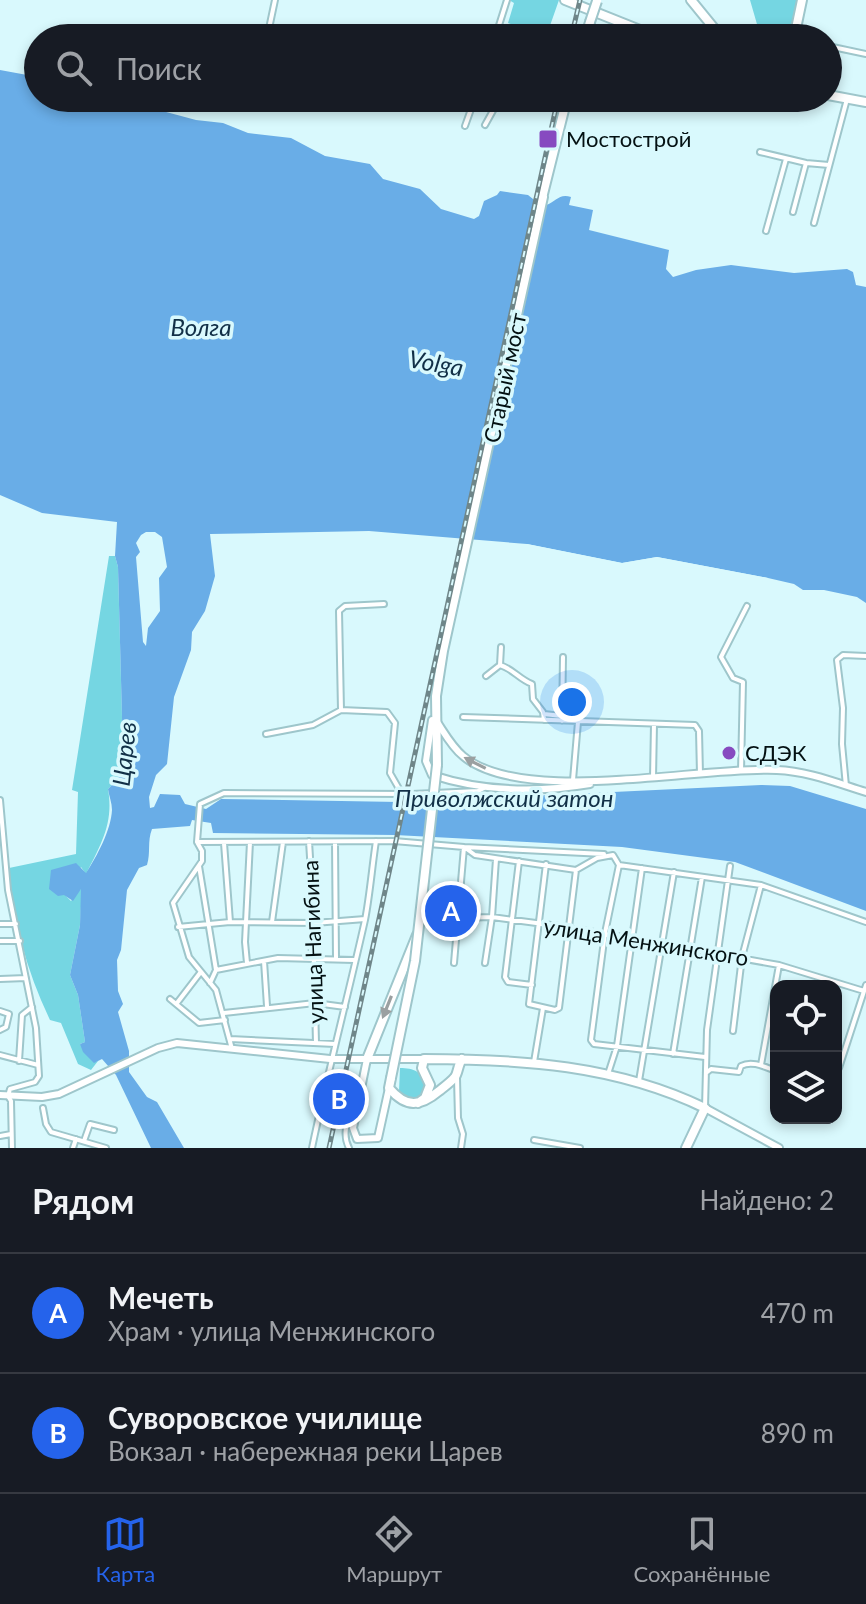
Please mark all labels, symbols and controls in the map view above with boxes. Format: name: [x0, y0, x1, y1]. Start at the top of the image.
search box: [24, 24, 842, 112]
icon: search: [52, 46, 96, 90]
text: Поиск: [116, 50, 202, 86]
place label: Мостострой: [566, 125, 691, 152]
marker: Мостострой: [537, 128, 559, 150]
street label: Старый мост: [478, 310, 531, 445]
water label: Волга: [170, 312, 232, 341]
water label: Volga: [407, 343, 466, 382]
your location: [552, 682, 592, 722]
water label: Царев: [106, 720, 141, 788]
place label: СДЭК: [745, 739, 807, 766]
marker: СДЭК: [720, 744, 738, 762]
one-way arrow: [464, 756, 487, 769]
water label: Приволжский затон: [395, 783, 613, 812]
street label: улица Нагибина: [296, 860, 329, 1024]
pin: A: [425, 881, 477, 941]
street label: улица Менжинского: [542, 912, 750, 971]
map controls: [770, 980, 842, 1124]
button: locate: [770, 980, 842, 1052]
one-way arrow: [381, 995, 394, 1019]
button: layers: [770, 1052, 842, 1124]
pin: B: [313, 1069, 365, 1129]
text: Рядом: [32, 1180, 134, 1221]
text: Найдено: 2: [699, 1184, 834, 1216]
text: Мечеть: [108, 1279, 214, 1315]
text: A: [49, 1297, 67, 1329]
text: 470 m: [761, 1297, 834, 1329]
text: Храм · улица Менжинского: [108, 1315, 435, 1347]
text: Суворовское училище: [108, 1399, 422, 1435]
text: B: [49, 1417, 67, 1449]
text: 890 m: [761, 1417, 834, 1449]
text: Вокзал · набережная реки Царев: [108, 1435, 503, 1467]
tab: Карта: [96, 1512, 155, 1587]
tab: Маршрут: [346, 1512, 442, 1587]
tab: Сохранённые: [633, 1512, 770, 1587]

